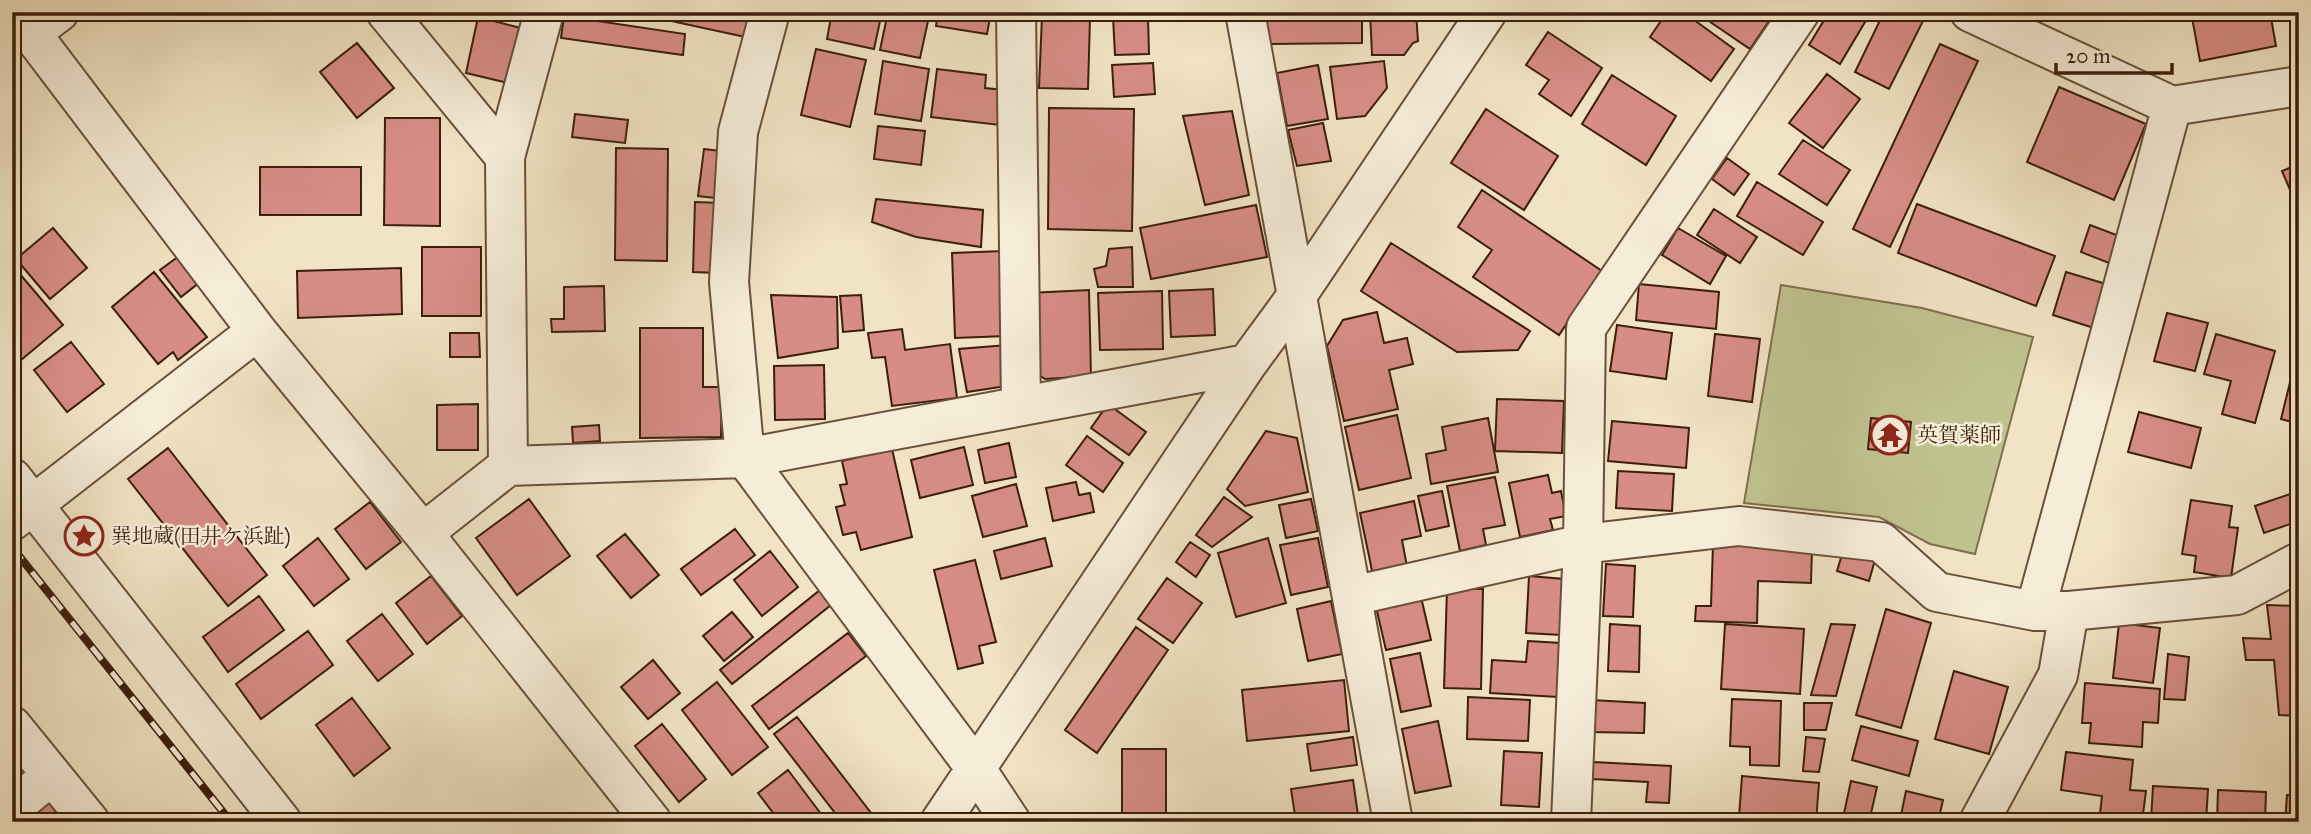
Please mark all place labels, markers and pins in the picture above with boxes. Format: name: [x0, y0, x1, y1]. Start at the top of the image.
temple icon: 英賀薬師: [1869, 414, 1911, 456]
place label: 英賀薬師: [1917, 422, 2001, 448]
place icon: 巽地蔵(田井ケ浜趾): [63, 515, 105, 557]
place label: 巽地蔵(田井ケ浜趾): [111, 523, 291, 549]

